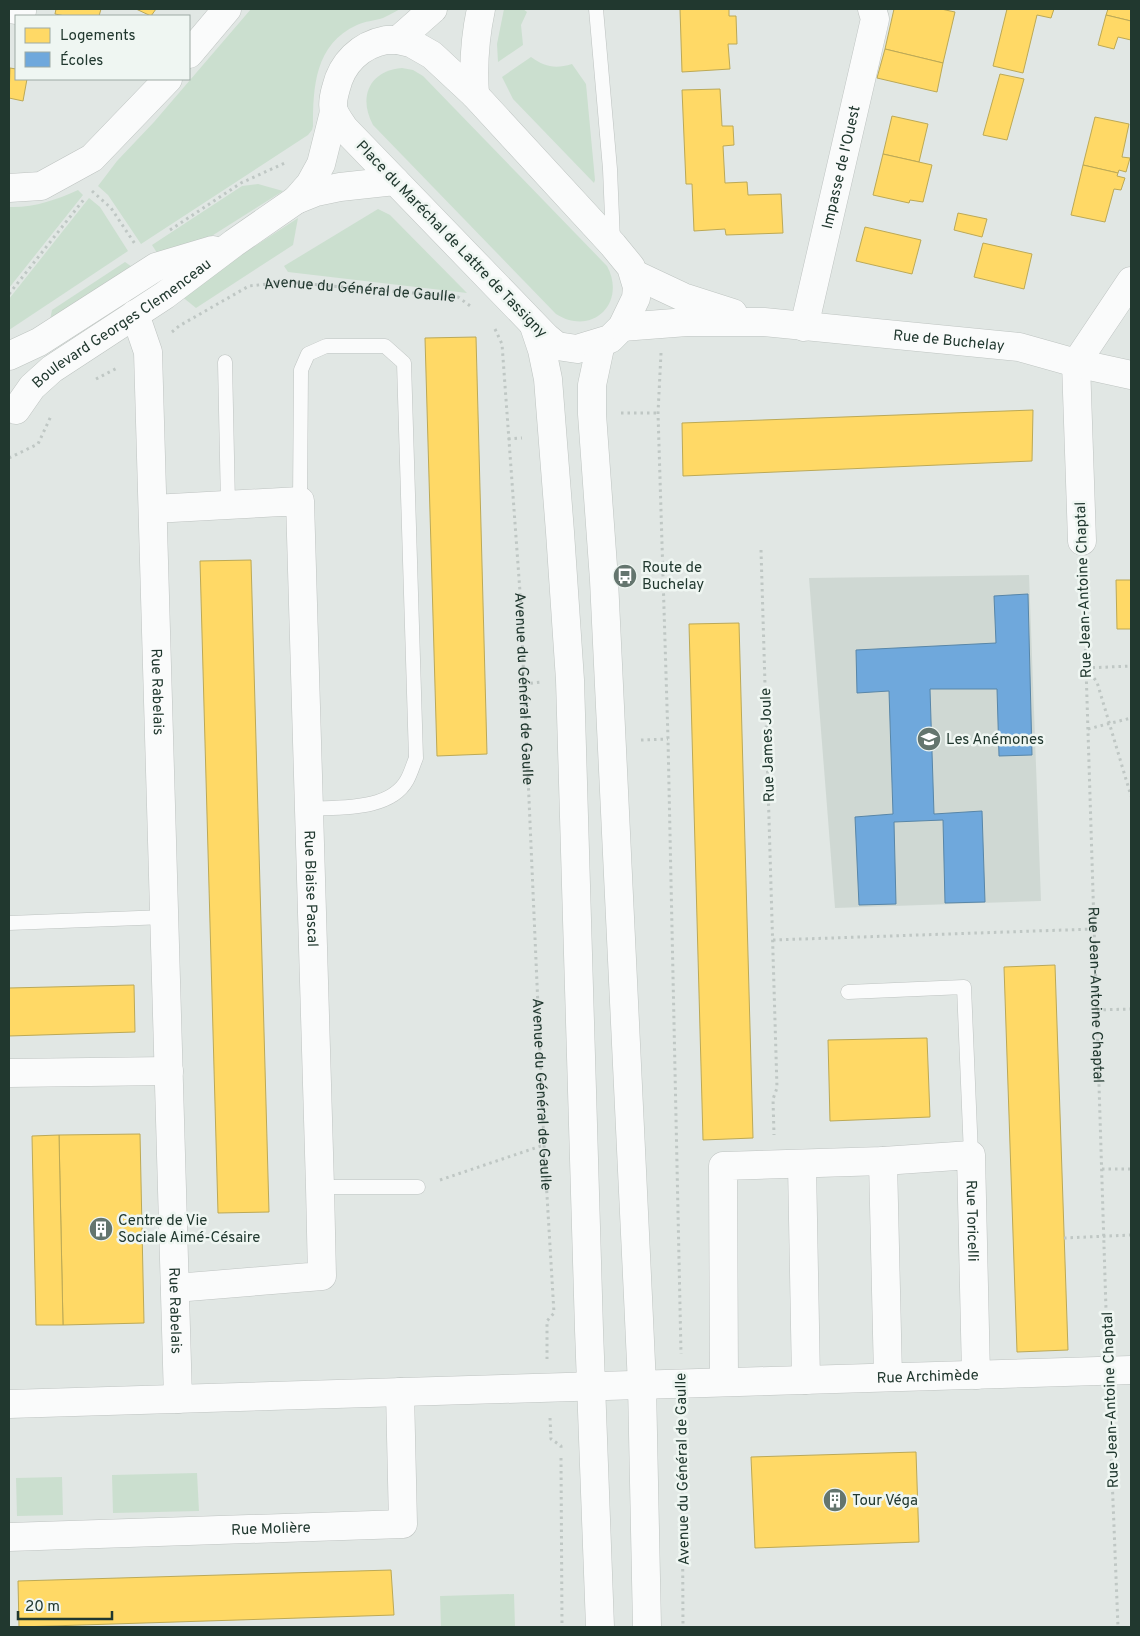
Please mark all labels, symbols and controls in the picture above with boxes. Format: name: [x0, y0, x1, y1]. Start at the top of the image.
legend: [15, 15, 190, 80]
text: Logements: [60, 27, 136, 46]
text: Écoles: [60, 51, 103, 71]
street label: Impasse de l'Ouest: [819, 104, 866, 231]
street label: Place du Maréchal de Lattre de Tassigny: [351, 137, 551, 343]
street label: Boulevard Georges Clemenceau: [29, 255, 216, 393]
street label: Avenue du Général de Gaulle: [263, 274, 457, 308]
street label: Rue de Buchelay: [892, 327, 1005, 357]
street label: Rue Jean-Antoine Chaptal: [1072, 501, 1097, 678]
place label: Route de Buchelay: [642, 559, 704, 595]
bus stop icon: Route de Buchelay: [612, 563, 638, 589]
street label: Avenue du Général de Gaulle: [509, 592, 536, 786]
street label: Rue Rabelais: [145, 648, 167, 735]
street label: Rue James Joule: [757, 687, 780, 802]
school or university icon: Les Anémones: [916, 726, 942, 752]
place label: Les Anémones: [946, 731, 1044, 750]
street label: Rue Blaise Pascal: [299, 830, 321, 947]
street label: Rue Jean-Antoine Chaptal: [1082, 906, 1107, 1083]
street label: Avenue du Général de Gaulle: [527, 998, 555, 1191]
street label: Rue Toricelli: [961, 1180, 981, 1262]
place label: Centre de Vie Sociale Aimé-Césaire: [118, 1212, 260, 1248]
building icon: Centre de Vie Sociale Aimé-Césaire: [88, 1216, 114, 1242]
street label: Rue Rabelais: [163, 1267, 185, 1354]
street label: Rue Jean-Antoine Chaptal: [1099, 1311, 1124, 1488]
street label: Rue Archimède: [876, 1367, 979, 1389]
street label: Avenue du Général de Gaulle: [672, 1372, 695, 1565]
building icon: Tour Véga: [822, 1487, 848, 1513]
place label: Tour Véga: [852, 1492, 918, 1511]
street label: Rue Molière: [231, 1519, 311, 1541]
scale bar: [18, 1588, 111, 1620]
text: 20 m: [25, 1598, 60, 1617]

